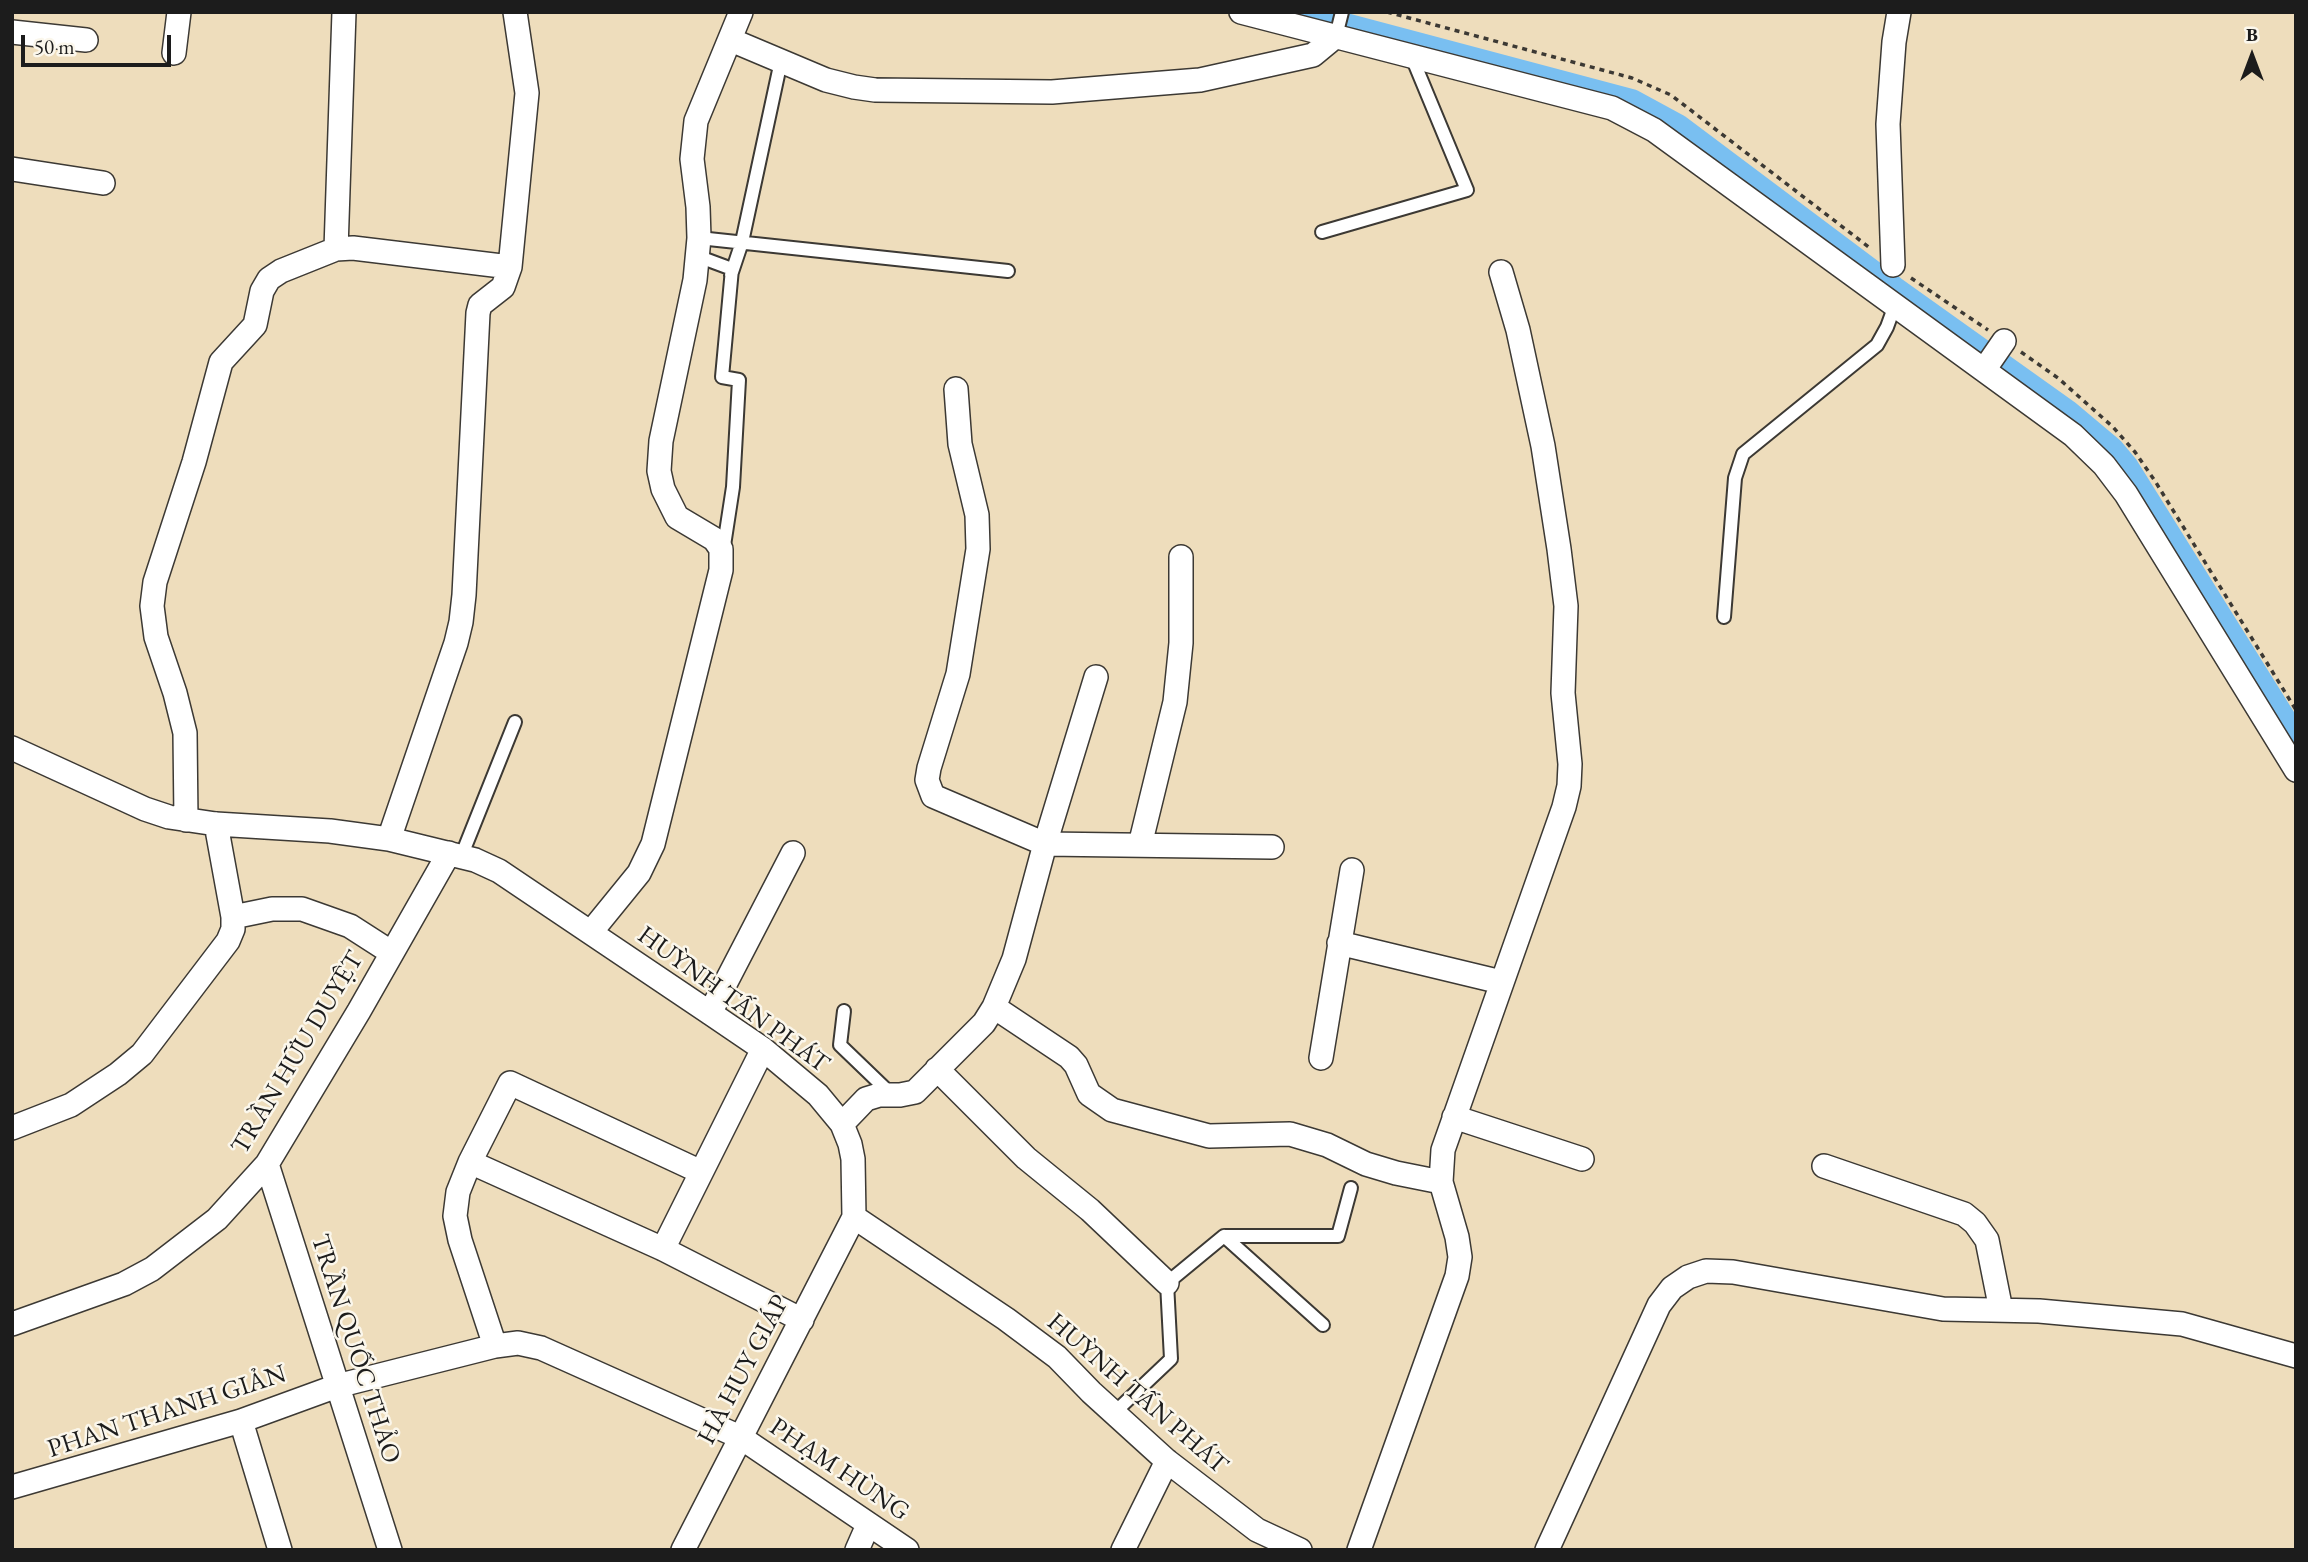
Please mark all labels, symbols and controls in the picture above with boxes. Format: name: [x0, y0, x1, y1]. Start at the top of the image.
scale bar: [24, 21, 175, 65]
north arrow: [2217, 21, 2287, 91]
text: B: [2246, 22, 2258, 47]
text: 50 m: [34, 33, 75, 60]
street label: HUỲNH TẤN PHÁT: [631, 920, 835, 1080]
street label: TRẦN HỮU DUYỆT: [225, 946, 371, 1160]
street label: TRẦN QUỐC THẢO: [303, 1231, 407, 1467]
street label: HÀ HUY GIÁP: [692, 1290, 796, 1450]
street label: HUỲNH TẤN PHÁT: [1040, 1307, 1234, 1481]
street label: PHAN THANH GIẢN: [44, 1359, 290, 1465]
street label: PHẠM HÙNG: [763, 1412, 915, 1528]

